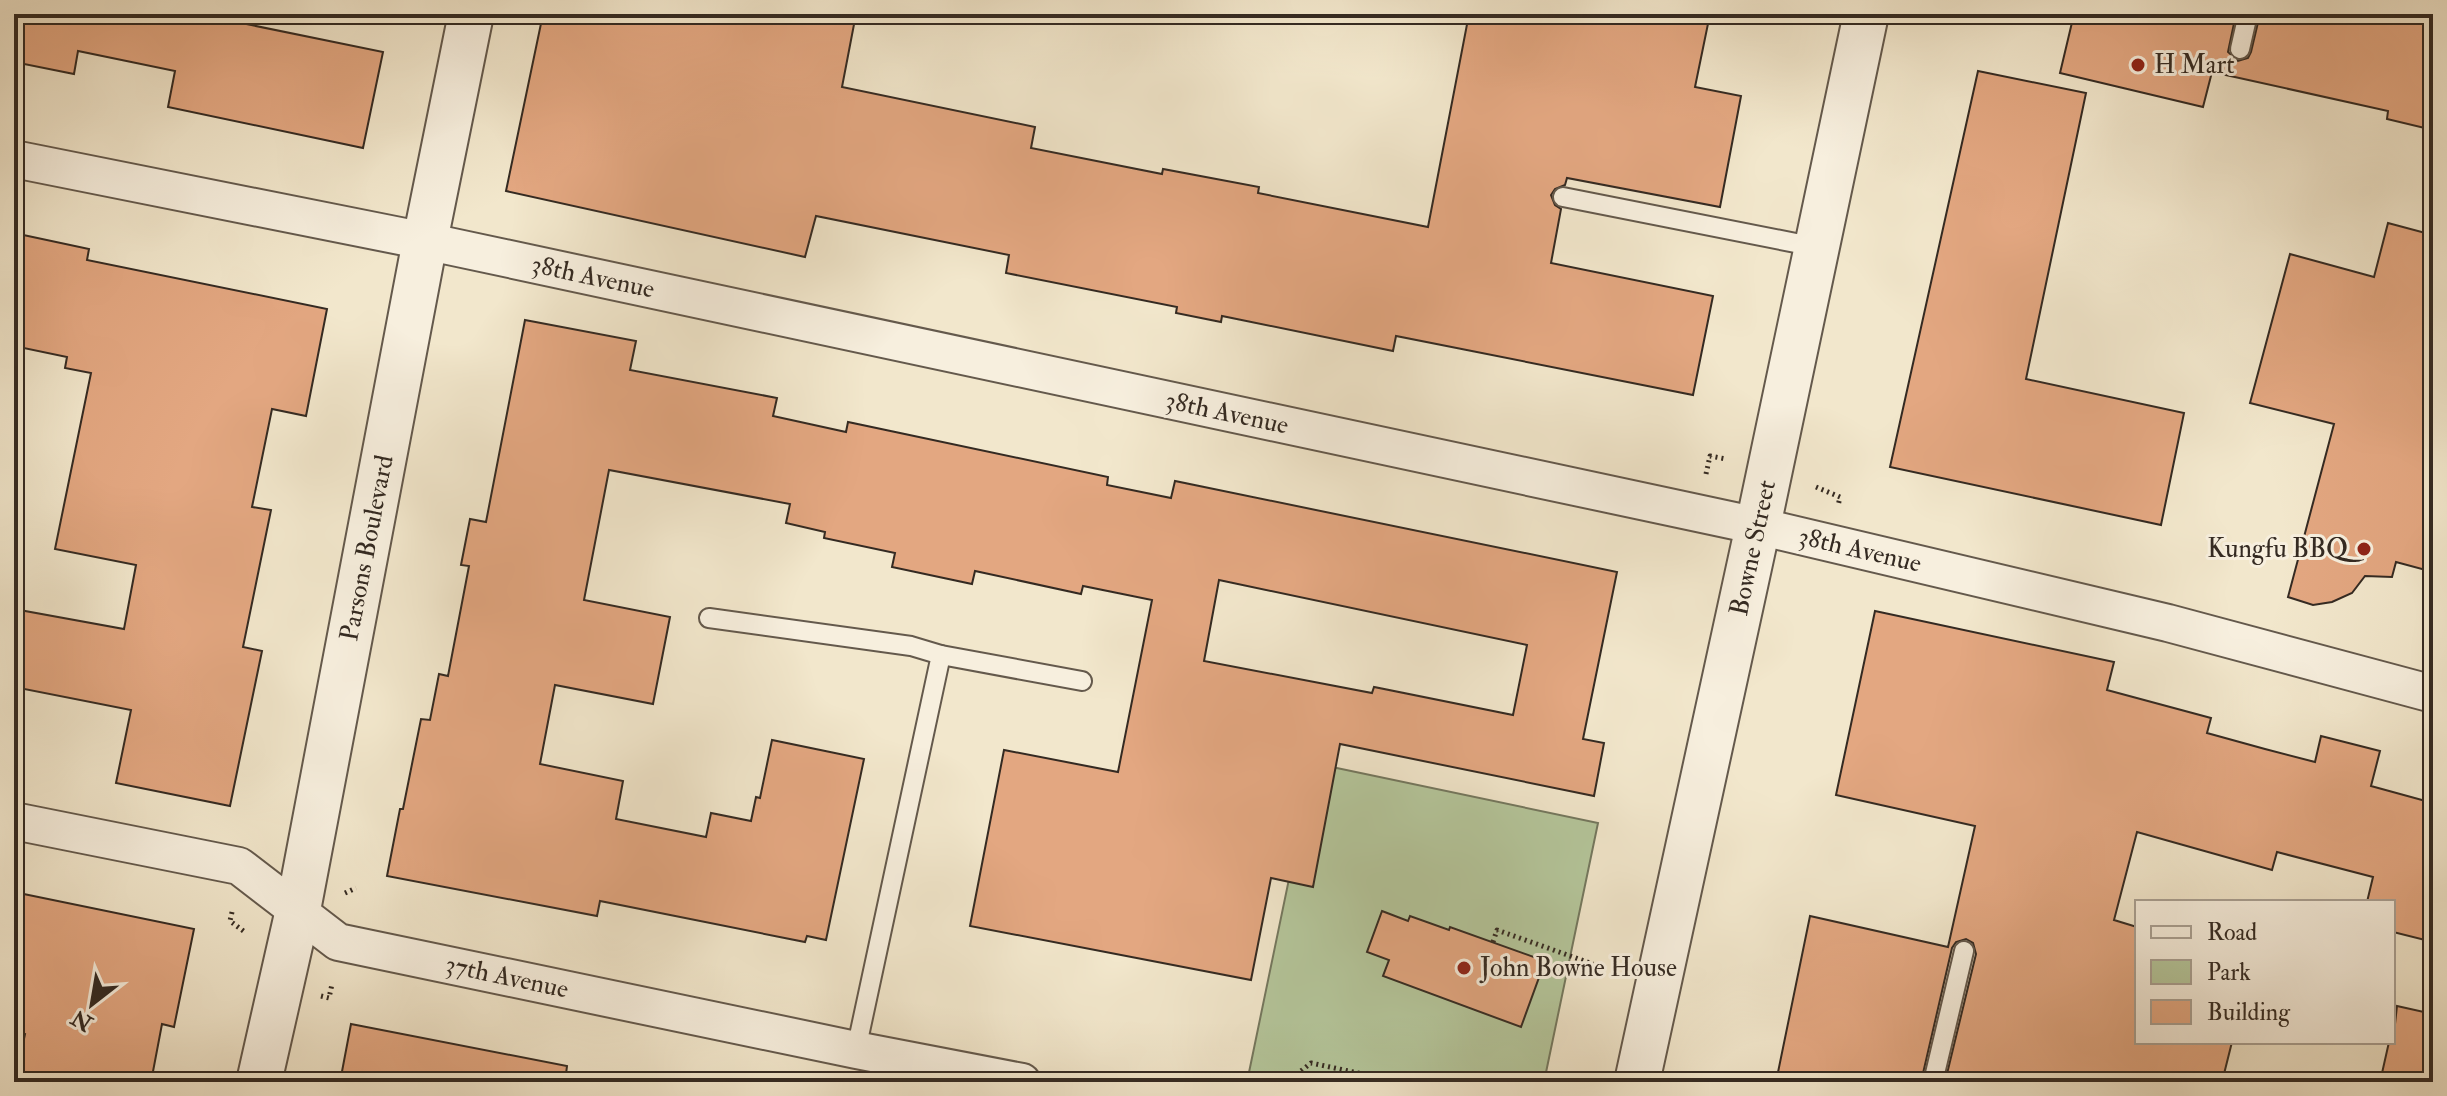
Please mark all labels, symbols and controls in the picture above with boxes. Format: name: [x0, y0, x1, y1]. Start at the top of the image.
place label: H Mart: [2154, 49, 2235, 81]
marker: H Mart: [2129, 56, 2147, 74]
street label: 38th Avenue: [529, 248, 658, 306]
street label: 38th Avenue: [1163, 384, 1292, 442]
street label: Parsons Boulevard: [333, 452, 401, 644]
street label: Bowne Street: [1723, 477, 1783, 619]
street label: 38th Avenue: [1796, 520, 1925, 580]
place label: Kungfu BBQ: [2207, 533, 2364, 565]
marker: Kungfu BBQ: [2355, 540, 2373, 558]
legend: [2135, 900, 2395, 1044]
text: Road: [2207, 917, 2257, 948]
street label: 37th Avenue: [443, 948, 571, 1006]
place label: John Bowne House: [1479, 952, 1677, 984]
text: Park: [2207, 957, 2251, 988]
marker: John Bowne House: [1455, 959, 1473, 977]
north arrow: [52, 964, 132, 1044]
text: Building: [2207, 997, 2291, 1028]
text: N: [66, 1003, 99, 1038]

